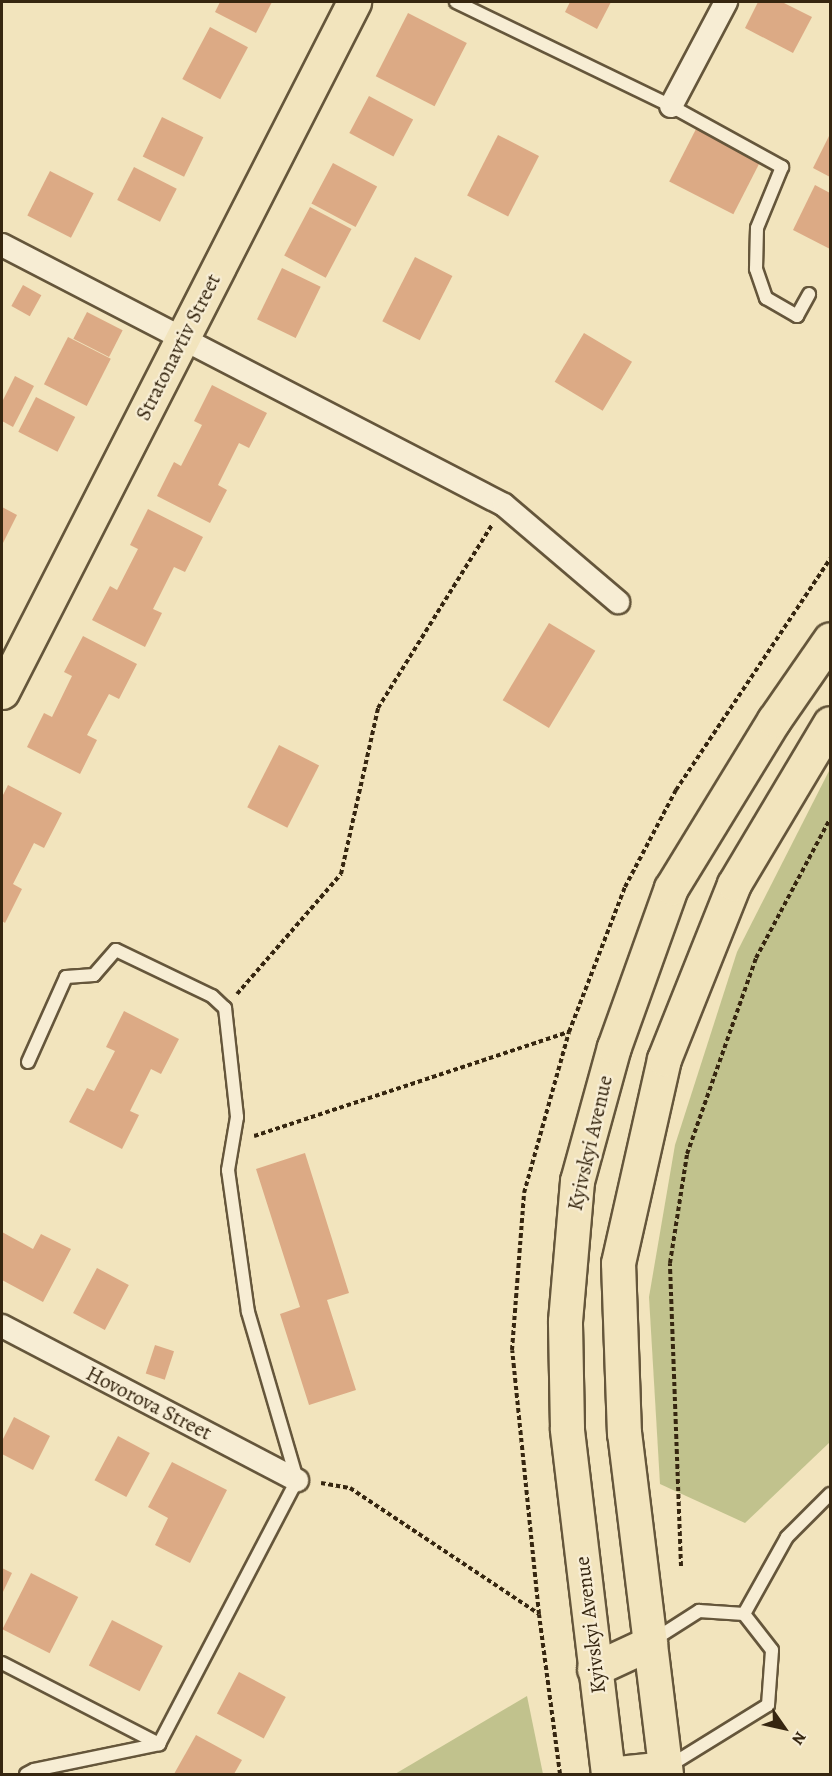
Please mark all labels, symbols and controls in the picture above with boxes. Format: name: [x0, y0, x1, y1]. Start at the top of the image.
street label: Stratonavtiv Street: [130, 269, 226, 425]
street label: Kyivskyi Avenue: [562, 1073, 618, 1213]
street label: Hovorova Street: [82, 1361, 216, 1445]
street label: Kyivskyi Avenue: [569, 1555, 611, 1695]
north arrow: [754, 1698, 814, 1758]
text: N: [787, 1727, 811, 1749]

